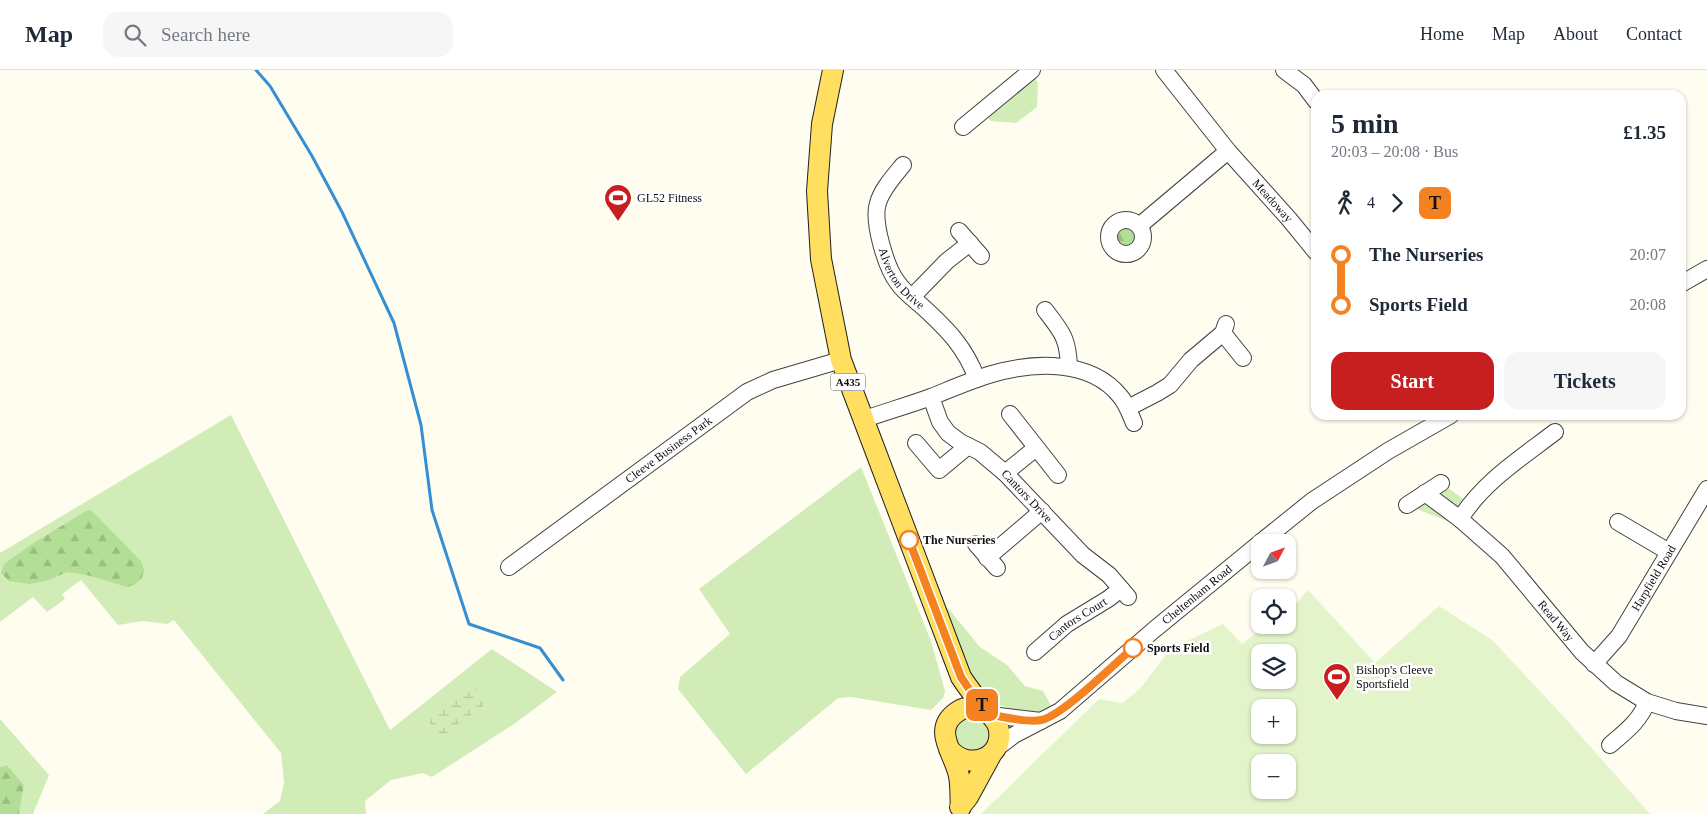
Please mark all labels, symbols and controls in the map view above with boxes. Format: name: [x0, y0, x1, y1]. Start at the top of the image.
search box: [103, 12, 453, 57]
text: Map: [25, 21, 73, 47]
icon: search: [121, 21, 149, 49]
text: Search here: [161, 24, 250, 45]
text: Home: [1420, 24, 1464, 44]
text: Map: [1492, 24, 1525, 44]
text: About: [1553, 24, 1598, 44]
text: Contact: [1626, 24, 1682, 44]
text: 5 min: [1331, 108, 1399, 139]
text: £1.35: [1623, 122, 1666, 143]
text: 20:03 – 20:08 · Bus: [1331, 143, 1458, 160]
street label: Meadoway: [1250, 176, 1296, 225]
sports icon: GL52 Fitness: [603, 183, 633, 222]
icon: walk: [1331, 189, 1359, 217]
icon: forward: [1383, 189, 1411, 217]
place label: GL52 Fitness: [637, 191, 702, 205]
text: T: [1429, 193, 1441, 213]
text: 4: [1367, 194, 1375, 211]
text: The Nurseries: [1369, 244, 1484, 265]
street label: Alverton Drive: [876, 246, 927, 312]
text: 20:07: [1630, 246, 1666, 263]
text: Sports Field: [1369, 294, 1468, 315]
text: 20:08: [1630, 296, 1666, 313]
button: Start: [1331, 352, 1494, 410]
button: Tickets: [1504, 352, 1666, 410]
road number: A435: [830, 374, 866, 390]
street label: Cleeve Business Park: [622, 413, 715, 486]
street label: Cantors Drive: [999, 467, 1055, 525]
marker: The Nurseries: [899, 530, 919, 550]
place label: The Nurseries: [923, 533, 996, 547]
north arrow: [1251, 534, 1296, 579]
map controls: [1251, 534, 1296, 799]
street label: Harpfield Road: [1629, 543, 1679, 614]
street label: Cheltenham Road: [1159, 562, 1235, 627]
button: locate: [1251, 589, 1296, 634]
street label: Cantors Court: [1046, 594, 1110, 644]
street label: Read Way: [1535, 597, 1577, 644]
marker: Sports Field: [1123, 638, 1143, 658]
place label: Sports Field: [1147, 641, 1210, 655]
button: layers: [1251, 644, 1296, 689]
sports icon: Bishop's Cleeve Sportsfield: [1322, 662, 1352, 701]
place label: Bishop's Cleeve Sportsfield: [1356, 663, 1433, 691]
line badge: T: [966, 689, 998, 721]
text: T: [976, 695, 988, 715]
button: +: [1251, 699, 1296, 744]
button: −: [1251, 754, 1296, 799]

